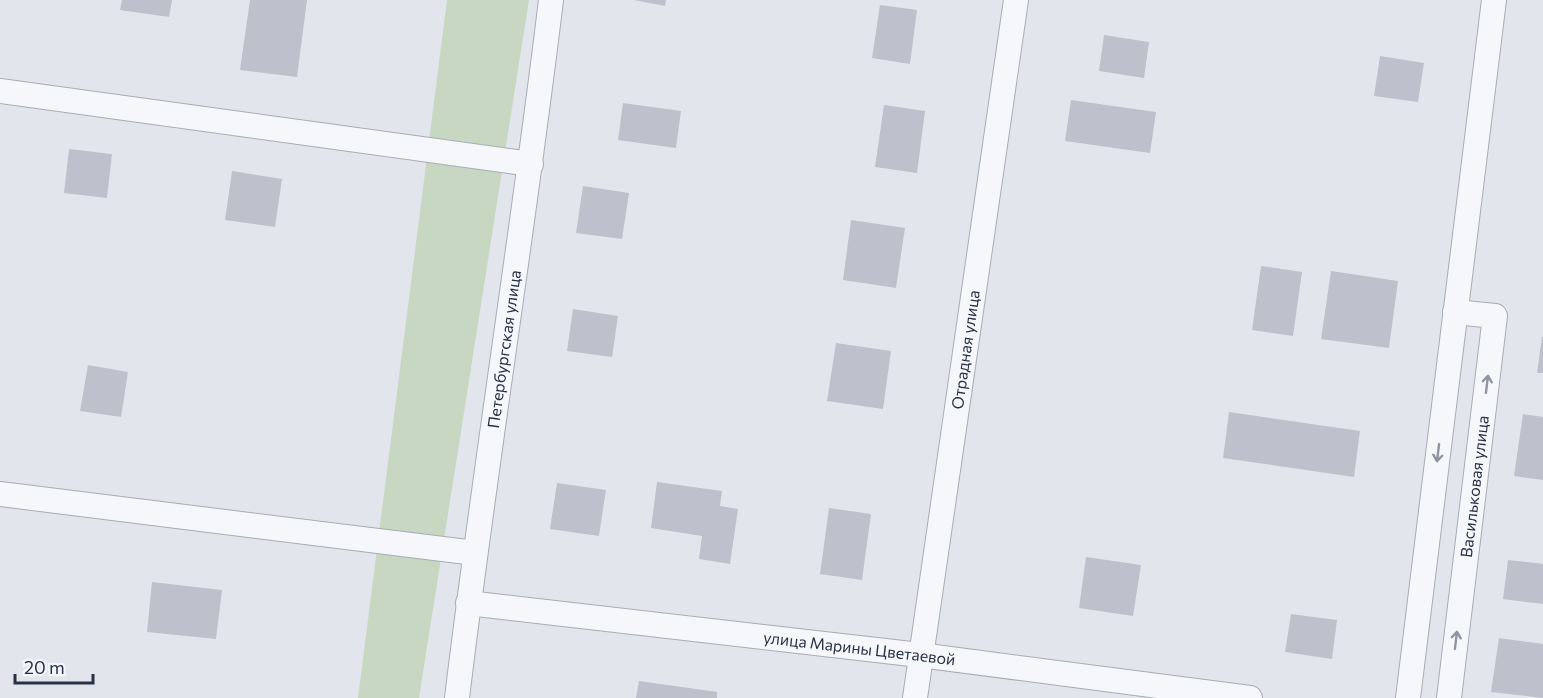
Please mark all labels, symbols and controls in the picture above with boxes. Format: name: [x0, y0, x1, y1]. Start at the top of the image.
street label: Петербургская улица: [483, 269, 524, 429]
street label: Отрадная улица: [947, 289, 983, 410]
one-way arrow: [1481, 374, 1492, 394]
street label: Васильковая улица: [1456, 414, 1492, 559]
one-way arrow: [1432, 443, 1443, 463]
street label: улица Марины Цветаевой: [762, 627, 957, 669]
one-way arrow: [1451, 630, 1462, 650]
scale bar: [15, 647, 93, 685]
text: 20 m: [24, 656, 65, 678]

